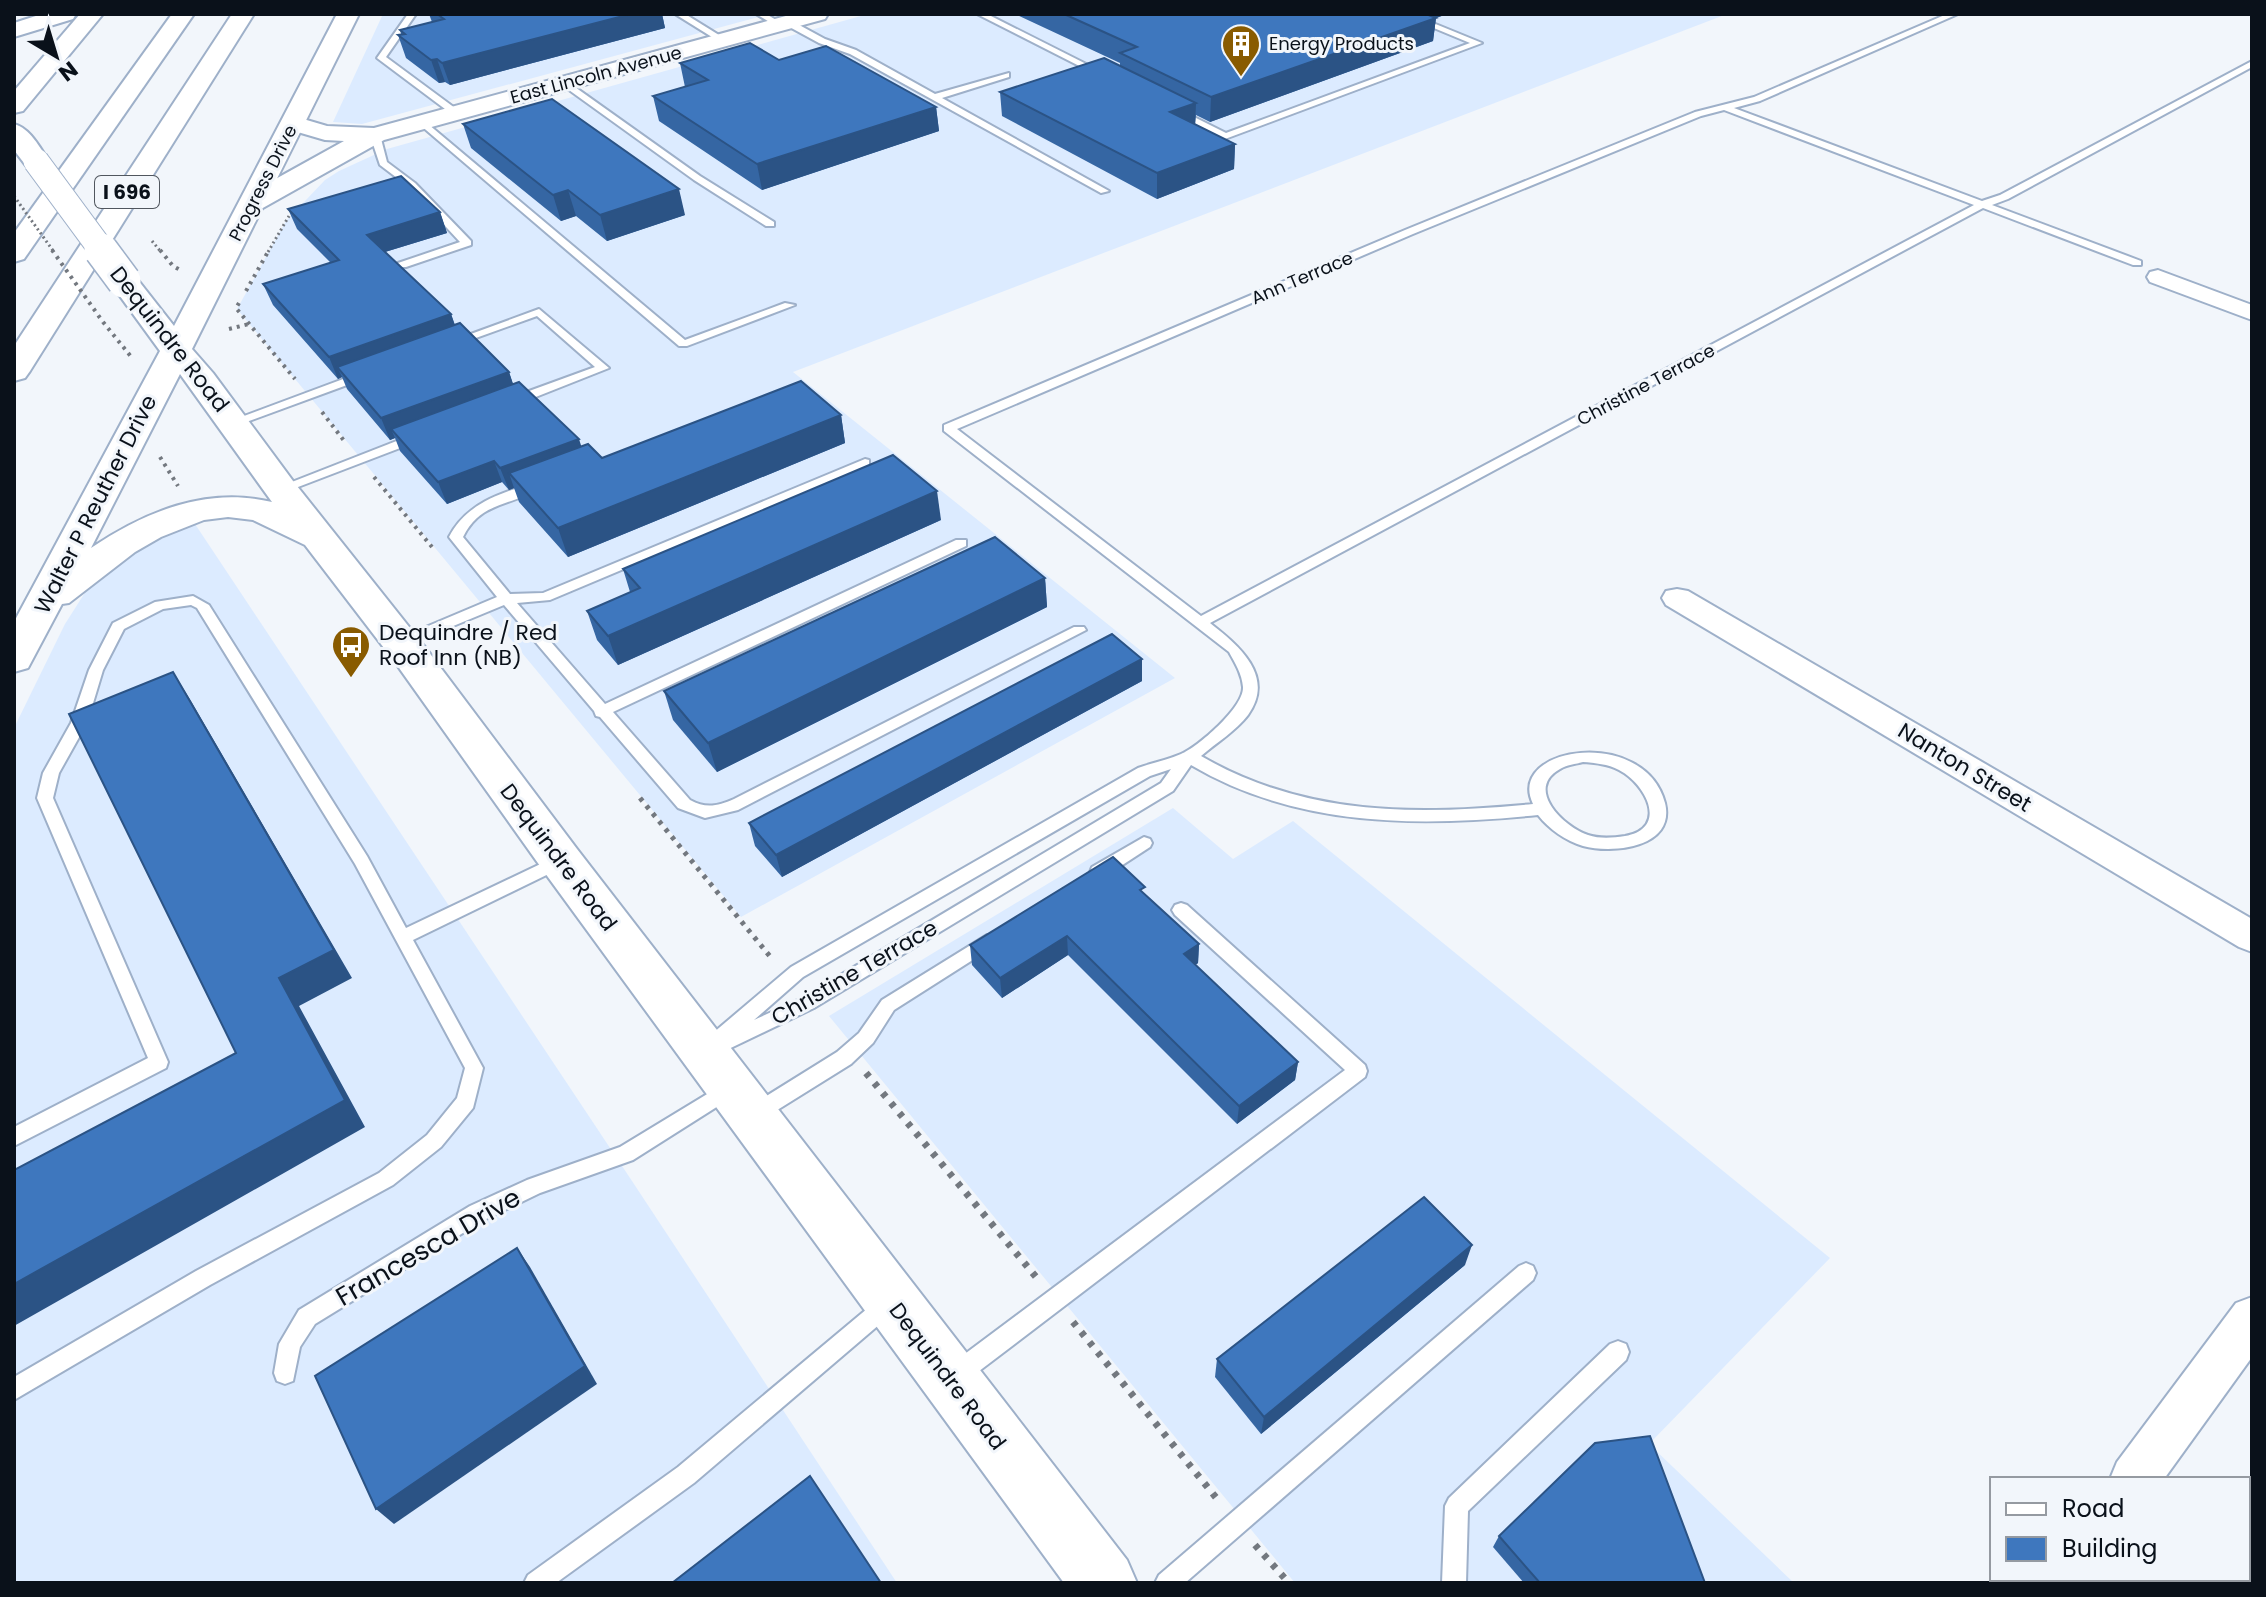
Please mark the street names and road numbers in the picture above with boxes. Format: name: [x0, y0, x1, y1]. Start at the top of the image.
street label: East Lincoln Avenue: [507, 40, 684, 109]
street label: Progress Drive: [222, 120, 303, 245]
road number: I 696: [95, 176, 159, 208]
street label: Ann Terrace: [1247, 245, 1357, 310]
street label: Dequindre Road: [103, 260, 236, 419]
street label: Christine Terrace: [1572, 338, 1719, 432]
street label: Walter P Reuther Drive: [27, 389, 164, 619]
street label: Nanton Street: [1892, 715, 2037, 820]
street label: Dequindre Road: [493, 777, 624, 937]
street label: Christine Terrace: [766, 912, 943, 1033]
street label: Francesca Drive: [329, 1179, 527, 1315]
street label: Dequindre Road: [882, 1296, 1013, 1456]

